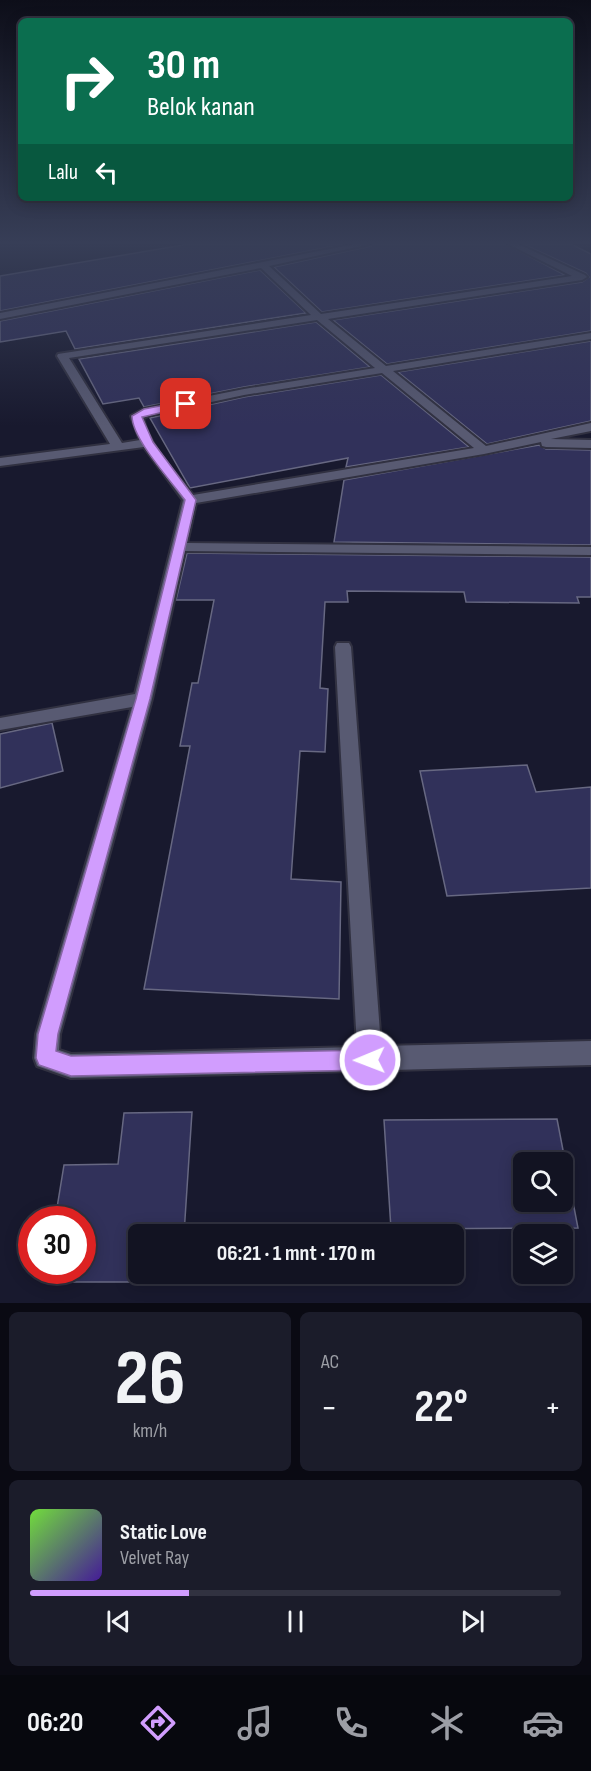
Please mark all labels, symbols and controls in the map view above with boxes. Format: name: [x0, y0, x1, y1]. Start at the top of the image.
text: 30 m: [147, 40, 220, 91]
icon: right: [48, 42, 126, 120]
text: Belok kanan: [147, 91, 255, 123]
icon: left: [90, 156, 123, 189]
text: Lalu: [48, 159, 78, 186]
pin: [160, 378, 211, 429]
icon: arrive: [169, 387, 202, 420]
position arrow: [338, 1028, 402, 1092]
map controls: [513, 1152, 573, 1284]
button: search: [513, 1152, 573, 1212]
speed limit sign: 30: [18, 1206, 96, 1284]
button: layers: [513, 1224, 573, 1284]
text: 06:21 · 1 mnt · 170 m: [217, 1240, 375, 1267]
text: 26: [115, 1333, 185, 1426]
text: AC: [321, 1350, 339, 1374]
text: 22°: [414, 1380, 468, 1435]
text: −: [321, 1388, 337, 1428]
text: +: [545, 1388, 561, 1428]
text: km/h: [133, 1419, 167, 1443]
text: Static Love: [120, 1519, 207, 1546]
text: Velvet Ray: [120, 1546, 189, 1570]
icon: previous: [102, 1605, 135, 1638]
icon: pause: [279, 1605, 312, 1638]
icon: next: [456, 1605, 489, 1638]
icon: directions: [137, 1702, 179, 1744]
icon: music: [234, 1702, 276, 1744]
icon: phone: [330, 1702, 372, 1744]
icon: climate: [426, 1702, 468, 1744]
icon: car: [522, 1702, 564, 1744]
text: 06:20: [27, 1707, 83, 1739]

